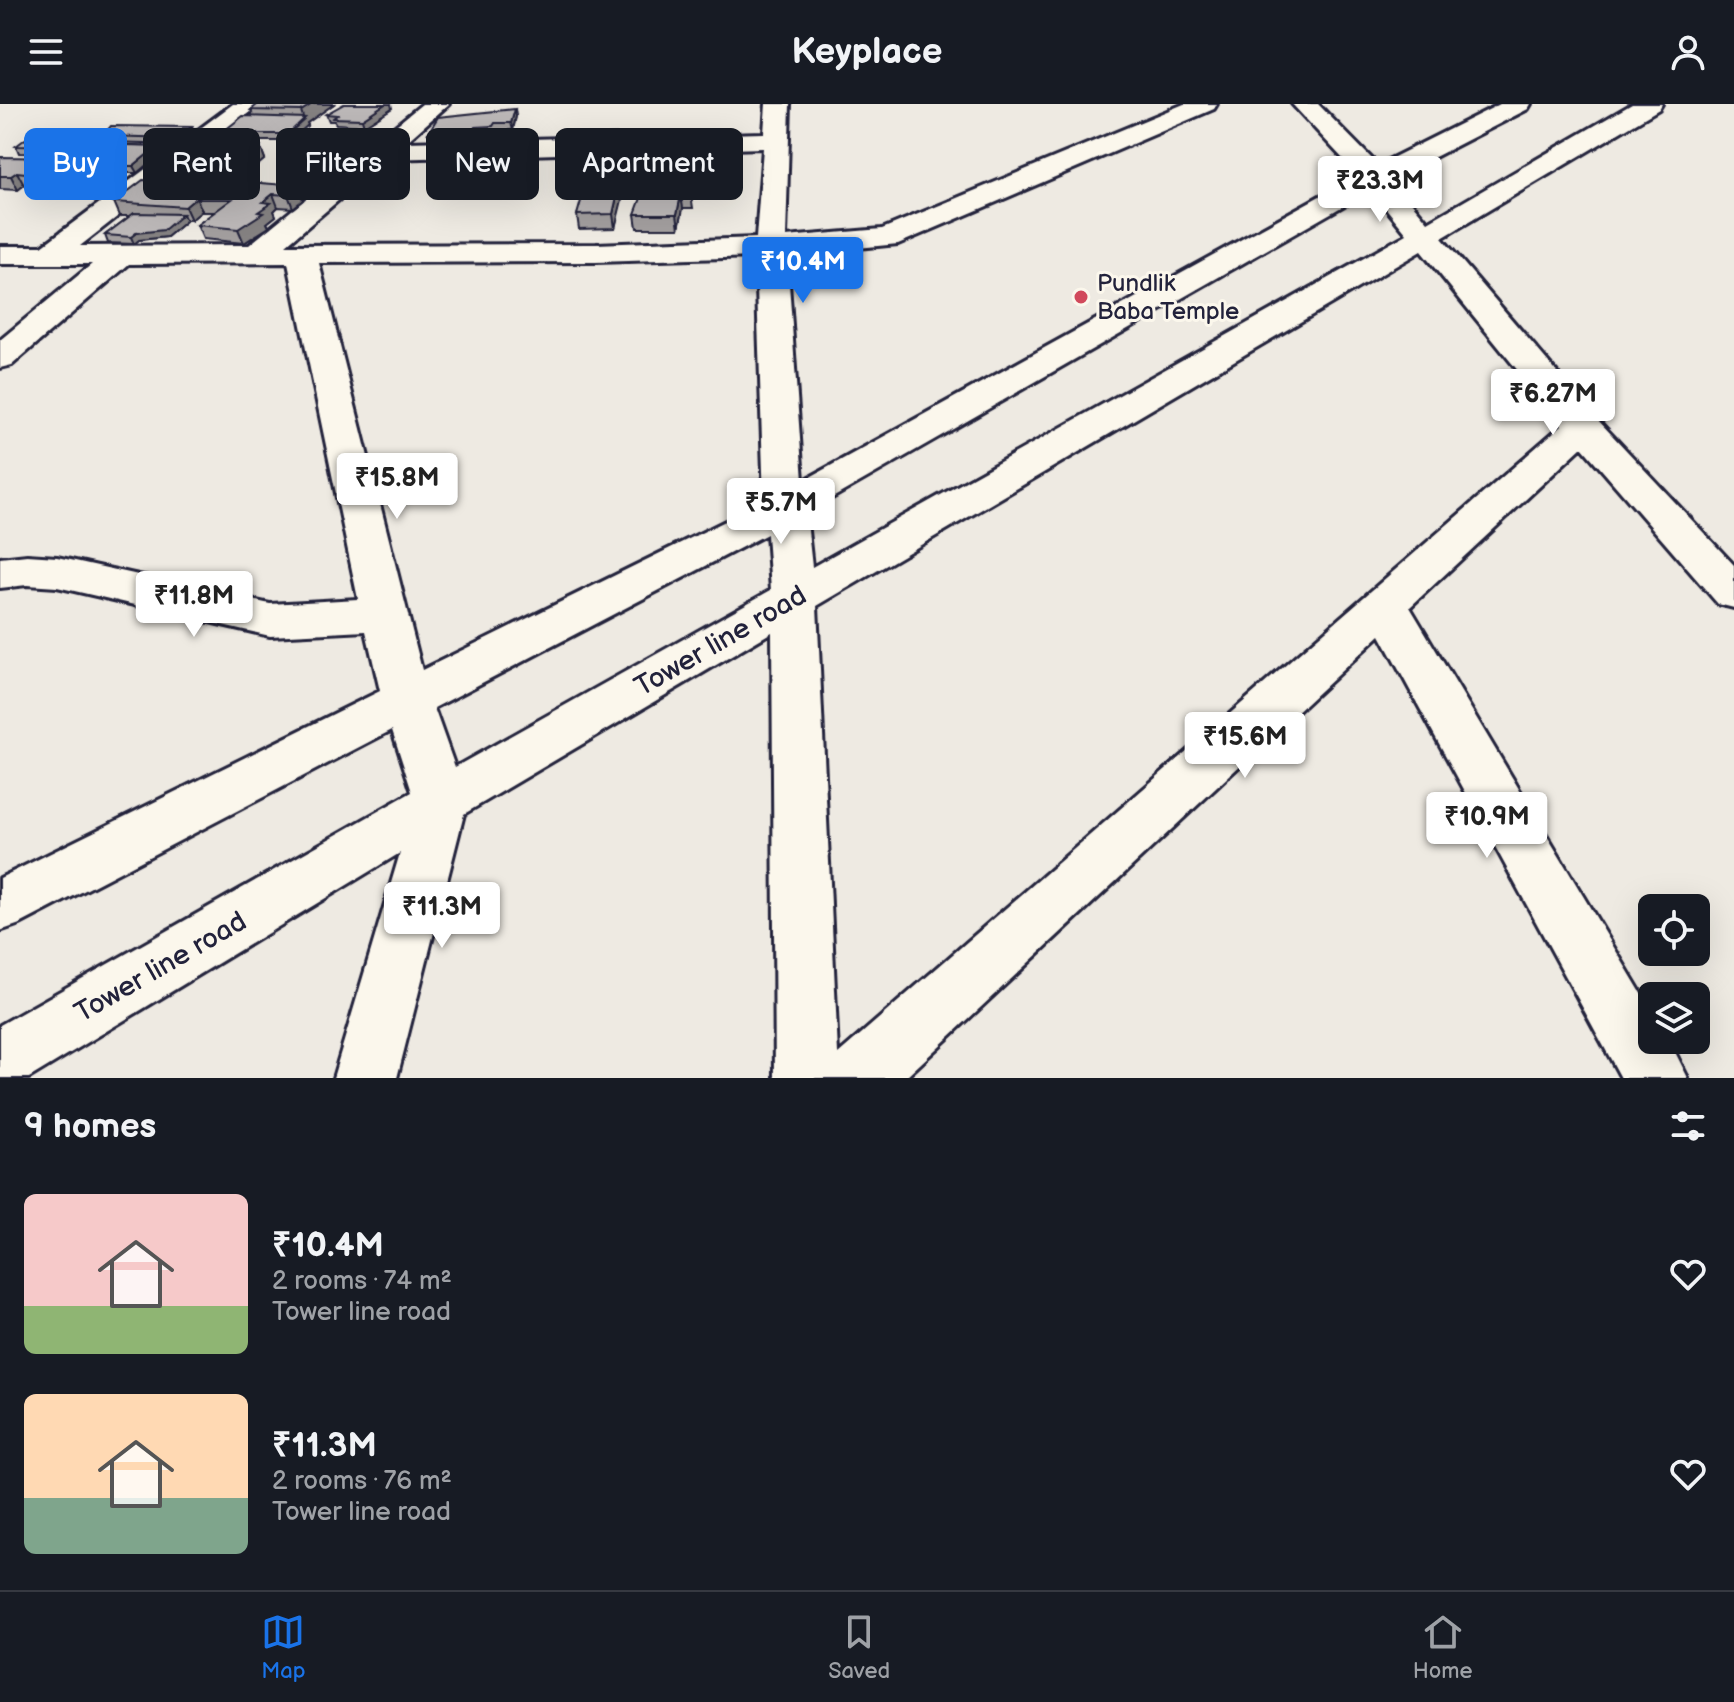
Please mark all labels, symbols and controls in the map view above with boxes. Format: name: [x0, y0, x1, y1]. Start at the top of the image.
icon: menu: [24, 30, 68, 74]
icon: person: [1666, 30, 1710, 74]
text: Keyplace: [792, 31, 942, 74]
chip: Buy: [24, 128, 127, 200]
chip: Rent: [143, 128, 260, 200]
chip: Filters: [276, 128, 410, 200]
chip: New: [426, 128, 539, 200]
chip: Apartment: [555, 128, 743, 200]
pin: ₹23.3M: [1315, 156, 1445, 224]
text: ₹23.3M: [1336, 166, 1424, 197]
pin: ₹10.4M: [738, 237, 868, 305]
text: ₹10.4M: [760, 247, 846, 278]
place label: Pundlik Baba Temple: [1097, 269, 1239, 326]
marker: Pundlik Baba Temple: [1072, 288, 1090, 306]
pin: ₹6.27M: [1488, 369, 1618, 437]
text: ₹6.27M: [1509, 379, 1597, 410]
pin: ₹15.8M: [332, 453, 462, 521]
text: ₹15.8M: [355, 463, 439, 494]
pin: ₹5.7M: [725, 478, 837, 546]
text: ₹5.7M: [745, 488, 817, 519]
pin: ₹11.8M: [129, 571, 259, 639]
street label: Tower line road: [629, 579, 812, 704]
text: ₹11.8M: [154, 581, 234, 612]
pin: ₹15.6M: [1180, 712, 1310, 780]
text: ₹15.6M: [1203, 722, 1287, 753]
pin: ₹10.9M: [1422, 792, 1552, 860]
text: ₹10.9M: [1444, 802, 1530, 833]
pin: ₹11.3M: [377, 882, 507, 950]
text: ₹11.3M: [402, 892, 482, 923]
map controls: [1638, 894, 1710, 1054]
button: locate: [1638, 894, 1710, 966]
street label: Tower line road: [69, 905, 252, 1030]
button: layers: [1638, 982, 1710, 1054]
icon: filters: [1666, 1104, 1710, 1148]
text: 9 homes: [24, 1106, 156, 1147]
text: ₹10.4M: [272, 1225, 384, 1266]
icon: home: [88, 1226, 184, 1322]
icon: heart: [1666, 1252, 1710, 1296]
text: 2 rooms · 74 m²: [272, 1266, 452, 1297]
text: Tower line road: [272, 1297, 451, 1328]
text: ₹11.3M: [272, 1425, 377, 1466]
icon: home: [88, 1426, 184, 1522]
icon: heart: [1666, 1452, 1710, 1496]
text: 2 rooms · 76 m²: [272, 1466, 452, 1497]
text: Tower line road: [272, 1497, 451, 1528]
tab: Map: [261, 1610, 306, 1685]
tab: Saved: [828, 1610, 890, 1685]
tab: Home: [1413, 1610, 1473, 1685]

